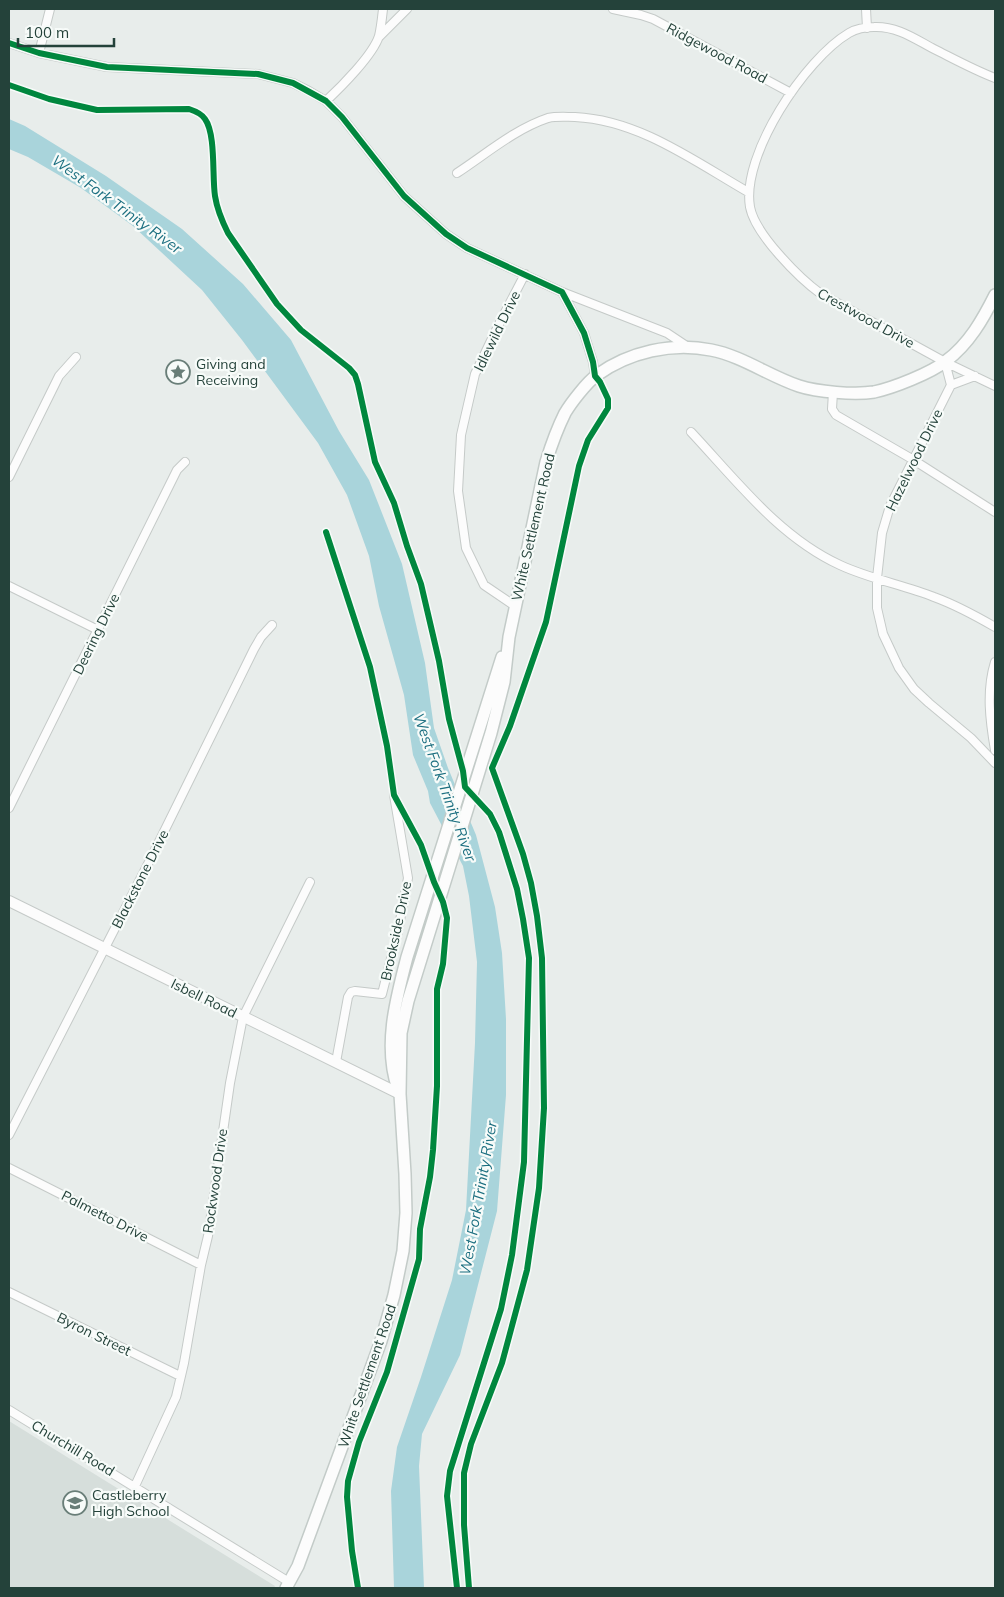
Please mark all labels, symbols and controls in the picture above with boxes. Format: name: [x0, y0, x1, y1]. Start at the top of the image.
scale bar: [18, 15, 114, 47]
street label: Ridgewood Road: [663, 19, 771, 87]
text: 100 m: [25, 23, 69, 42]
water label: West Fork Trinity River: [48, 150, 186, 258]
street label: Crestwood Drive: [814, 284, 918, 352]
street label: Idlewild Drive: [470, 288, 524, 374]
place label: Giving and Receiving: [196, 355, 266, 389]
place icon: Giving and Receiving: [165, 359, 191, 385]
street label: Hazelwood Drive: [882, 406, 946, 514]
street label: White Settlement Road: [507, 451, 559, 603]
street label: Deering Drive: [69, 590, 123, 678]
water label: West Fork Trinity River: [409, 710, 481, 864]
street label: Blackstone Drive: [107, 827, 173, 931]
street label: Brookside Drive: [377, 880, 415, 982]
street label: Isbell Road: [168, 974, 240, 1022]
water label: West Fork Trinity River: [455, 1119, 501, 1277]
street label: Rockwood Drive: [199, 1128, 231, 1234]
street label: Palmetto Drive: [58, 1186, 152, 1246]
street label: White Settlement Road: [334, 1302, 400, 1450]
street label: Byron Street: [54, 1308, 134, 1360]
street label: Churchill Road: [28, 1416, 118, 1480]
place label: Castleberry High School: [92, 1486, 170, 1520]
school or university icon: Castleberry High School: [62, 1490, 88, 1516]

